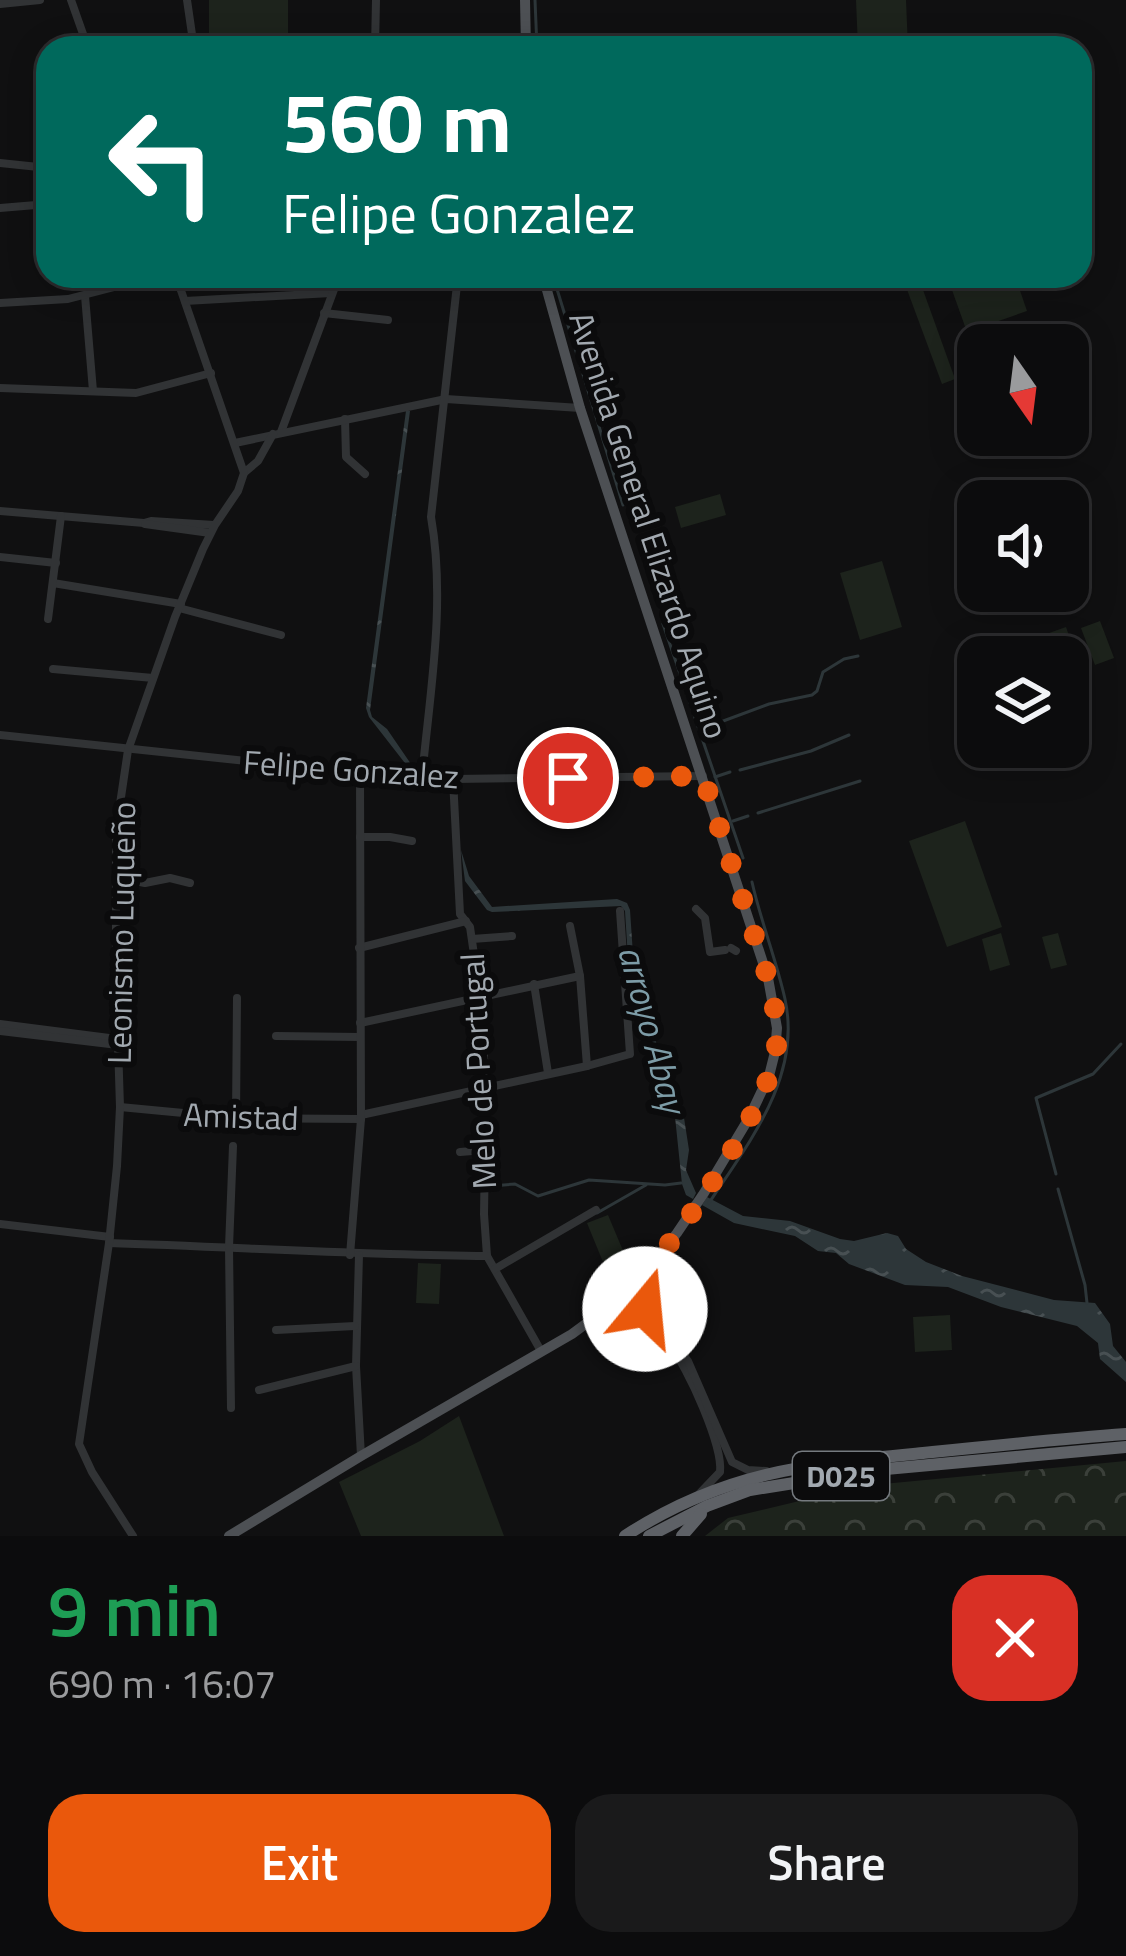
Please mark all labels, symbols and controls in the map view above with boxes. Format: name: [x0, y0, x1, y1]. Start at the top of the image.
text: 560 m: [282, 57, 512, 185]
icon: left: [84, 84, 240, 240]
text: Felipe Gonzalez: [282, 172, 635, 254]
street label: Avenida General Elizardo Aquino: [556, 305, 742, 745]
north arrow: [957, 324, 1089, 456]
map controls: [957, 324, 1089, 768]
button: sound: [957, 480, 1089, 612]
button: layers: [957, 636, 1089, 768]
pin: [517, 727, 619, 829]
street label: Felipe Gonzalez: [242, 737, 460, 801]
icon: arrive: [535, 745, 601, 811]
street label: Leonismo Luqueño: [94, 802, 148, 1064]
water label: arroyo Abay: [604, 939, 703, 1122]
street label: Melo de Portugal: [447, 952, 509, 1190]
street label: Amistad: [182, 1089, 300, 1143]
position arrow: [582, 1246, 708, 1372]
road number: D025: [793, 1452, 889, 1500]
text: 9 min: [48, 1554, 221, 1664]
button: close: [952, 1575, 1078, 1701]
text: 690 m · 16:07: [48, 1654, 276, 1713]
button: Exit: [48, 1794, 551, 1932]
button: Share: [575, 1794, 1078, 1932]

